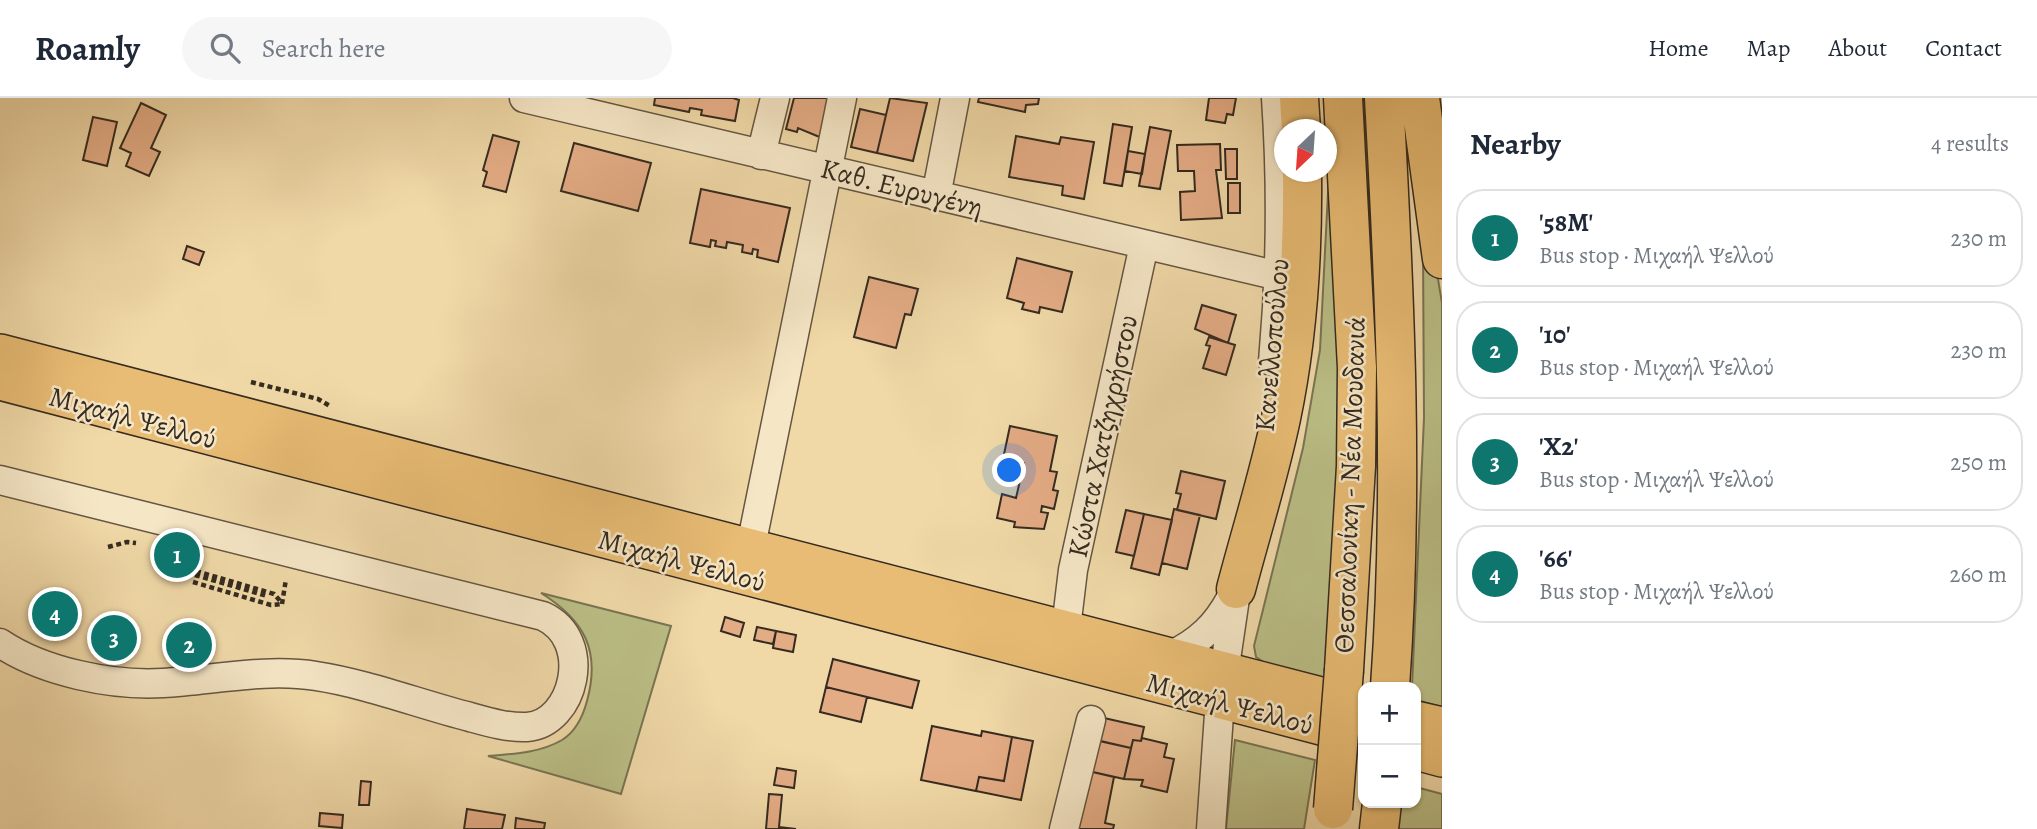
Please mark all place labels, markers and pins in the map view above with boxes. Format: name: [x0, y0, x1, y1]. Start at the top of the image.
pin: 1: [154, 529, 200, 581]
pin: 4: [32, 588, 78, 640]
pin: 3: [91, 612, 137, 664]
pin: 2: [166, 619, 212, 671]

